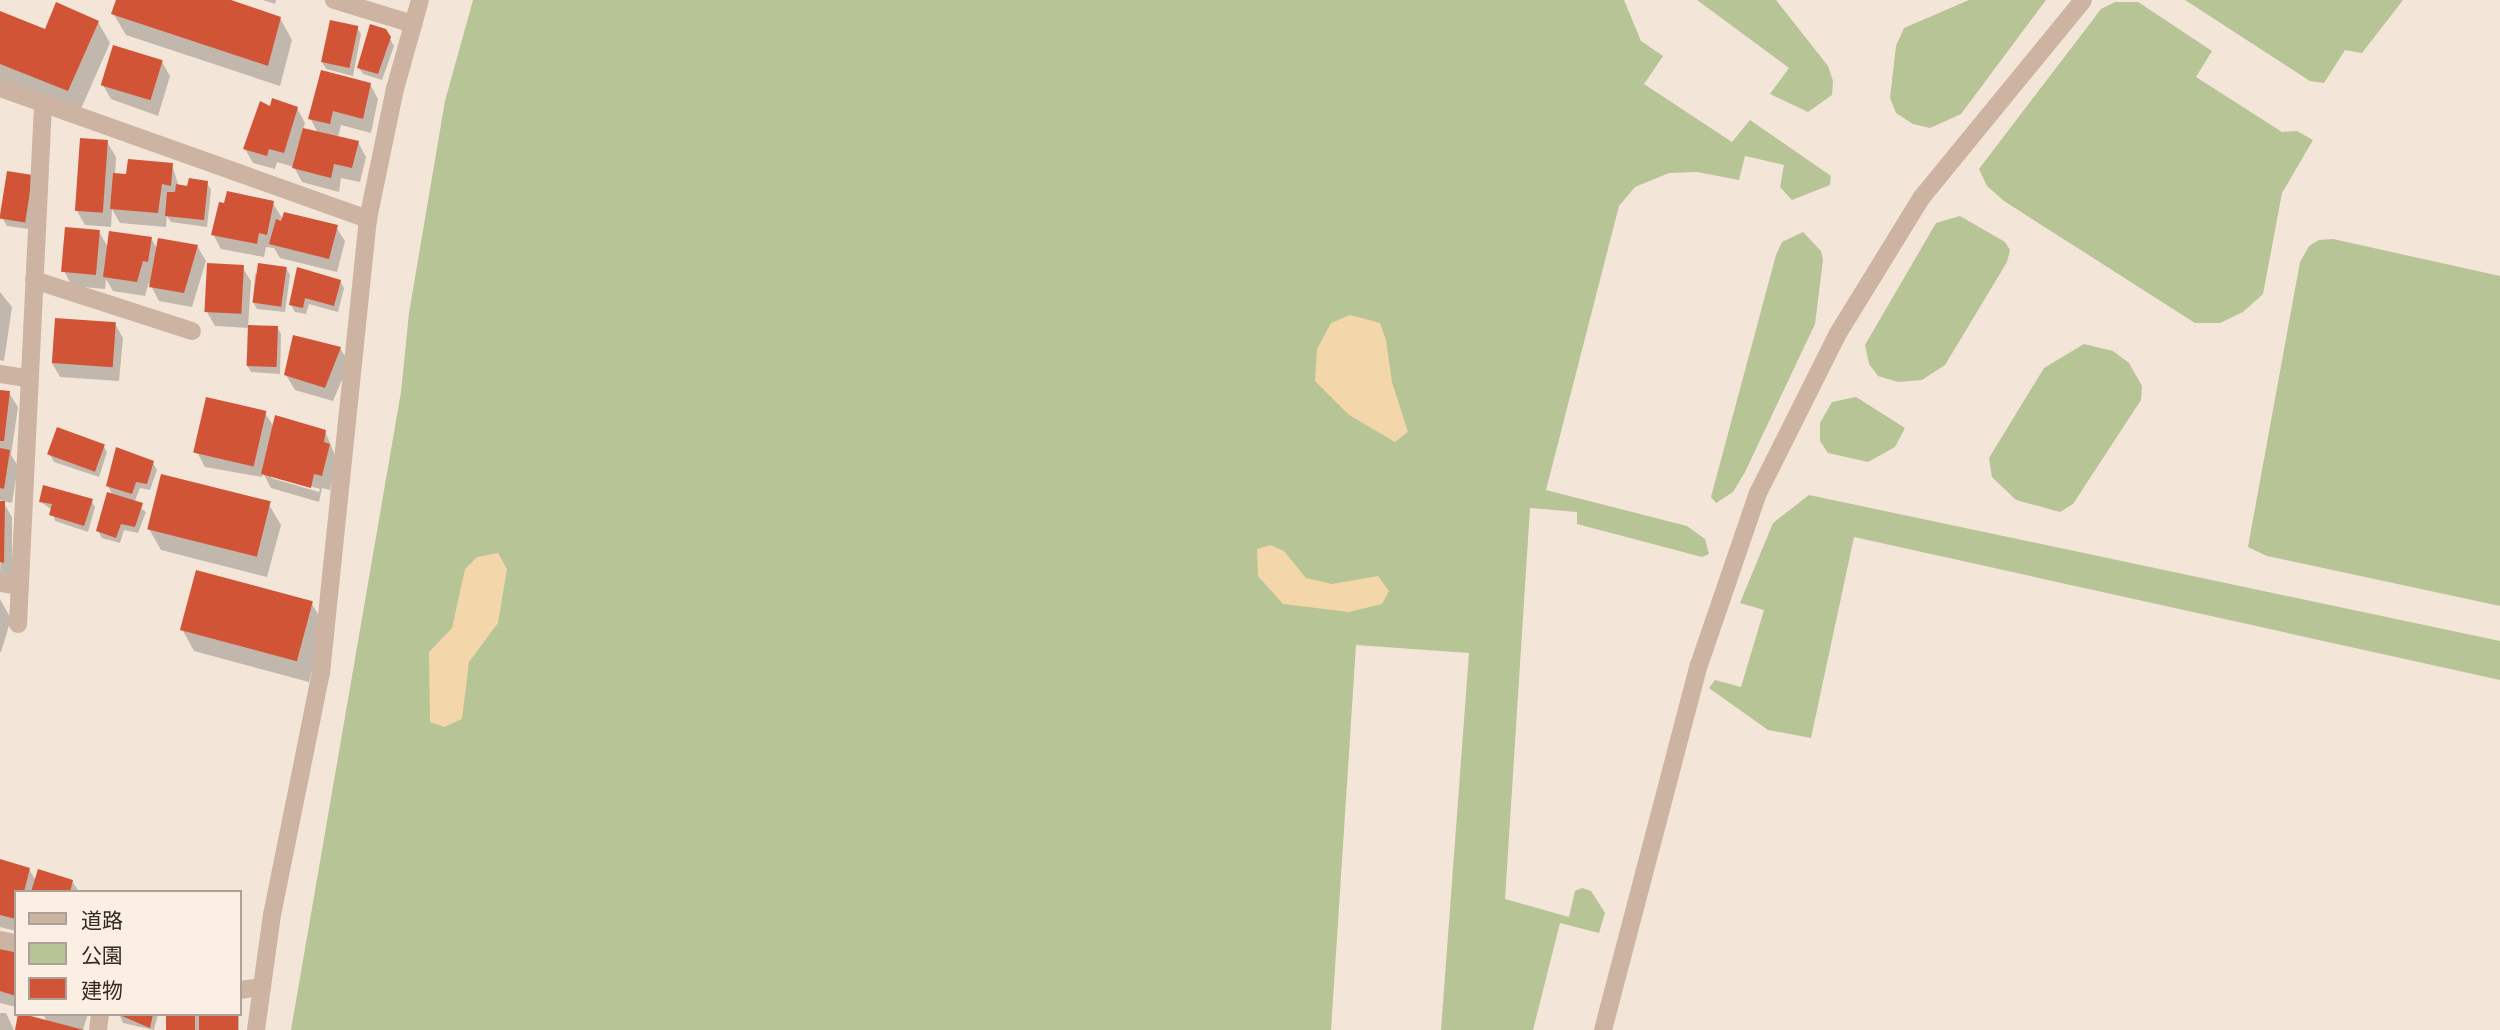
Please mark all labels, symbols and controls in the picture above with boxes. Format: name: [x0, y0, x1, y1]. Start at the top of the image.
legend: [14, 890, 242, 1016]
text: 道路: [81, 906, 123, 934]
text: 公園: [81, 941, 123, 969]
text: 建物: [81, 976, 123, 1004]

